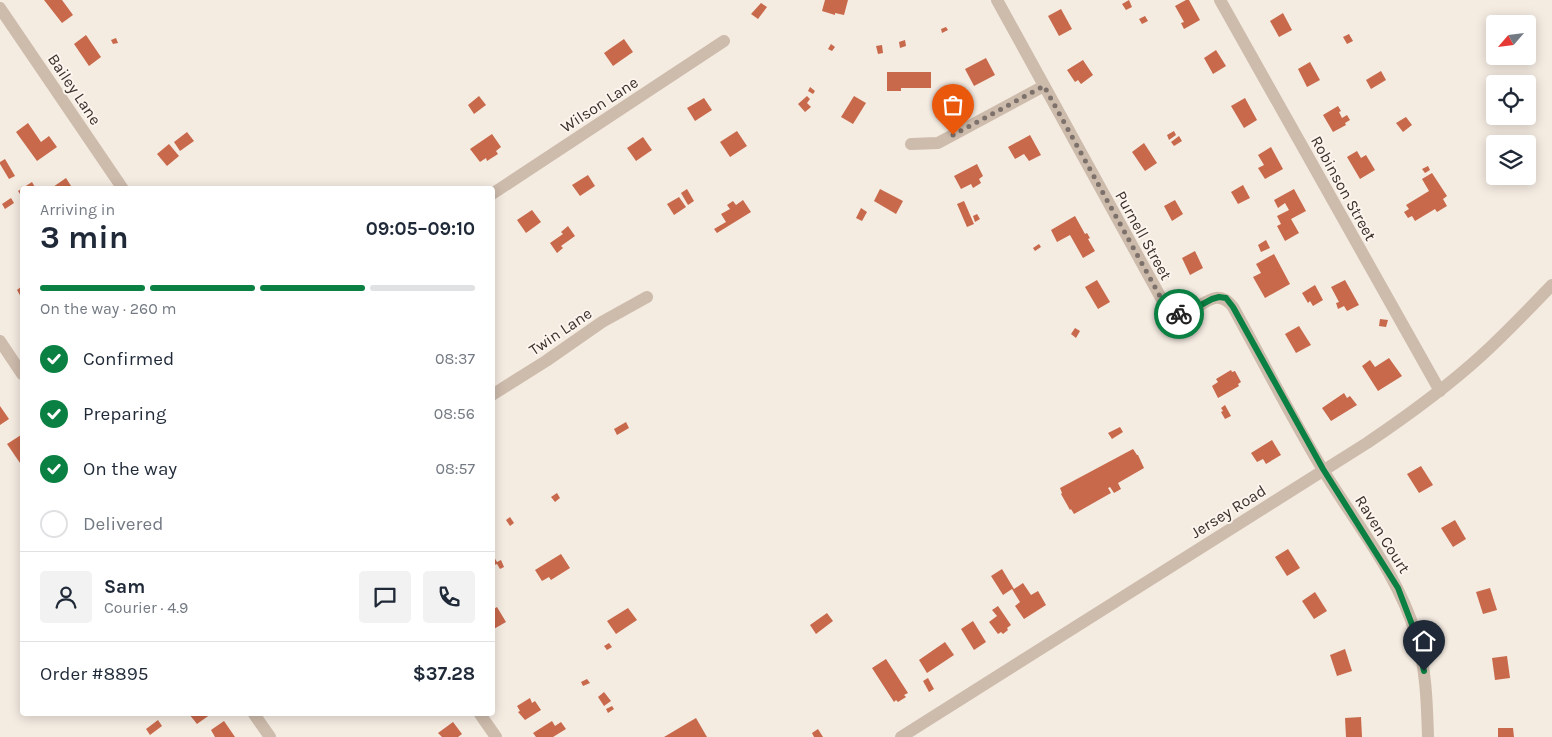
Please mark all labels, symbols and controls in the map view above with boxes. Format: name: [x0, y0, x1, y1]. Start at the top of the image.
north arrow: [1486, 15, 1536, 65]
map controls: [1486, 15, 1536, 185]
street label: Bailey Lane: [44, 50, 105, 128]
street label: Wilson Lane: [557, 72, 641, 136]
button: locate: [1486, 75, 1536, 125]
pin: [932, 84, 974, 135]
icon: bag: [939, 91, 967, 119]
street label: Robinson Street: [1307, 132, 1380, 244]
button: layers: [1486, 135, 1536, 185]
street label: Purnell Street: [1111, 187, 1176, 283]
text: Arriving in: [40, 200, 115, 219]
text: 09:05–09:10: [366, 218, 475, 240]
text: 3 min: [40, 219, 129, 256]
courier: [1154, 289, 1204, 339]
text: On the way · 260 m: [40, 299, 176, 318]
icon: bike: [1165, 300, 1193, 328]
street label: Twin Lane: [525, 304, 595, 359]
icon: check: [40, 345, 68, 373]
text: Confirmed: [83, 348, 174, 370]
text: 08:37: [435, 349, 475, 368]
icon: check: [40, 400, 68, 428]
text: Preparing: [83, 403, 166, 425]
text: 08:56: [434, 404, 475, 423]
icon: check: [40, 455, 68, 483]
text: On the way: [83, 458, 177, 480]
text: 08:57: [435, 459, 475, 478]
street label: Jersey Road: [1187, 481, 1269, 542]
street label: Raven Court: [1351, 492, 1414, 577]
text: Delivered: [83, 513, 163, 535]
button: person: [40, 571, 92, 623]
button: chat: [359, 571, 411, 623]
button: phone: [423, 571, 475, 623]
text: Sam: [104, 576, 145, 598]
text: Courier · 4.9: [104, 598, 188, 617]
pin: [1403, 620, 1445, 671]
icon: home: [1410, 627, 1438, 655]
text: Order #8895: [40, 663, 149, 685]
text: $37.28: [413, 663, 475, 685]

